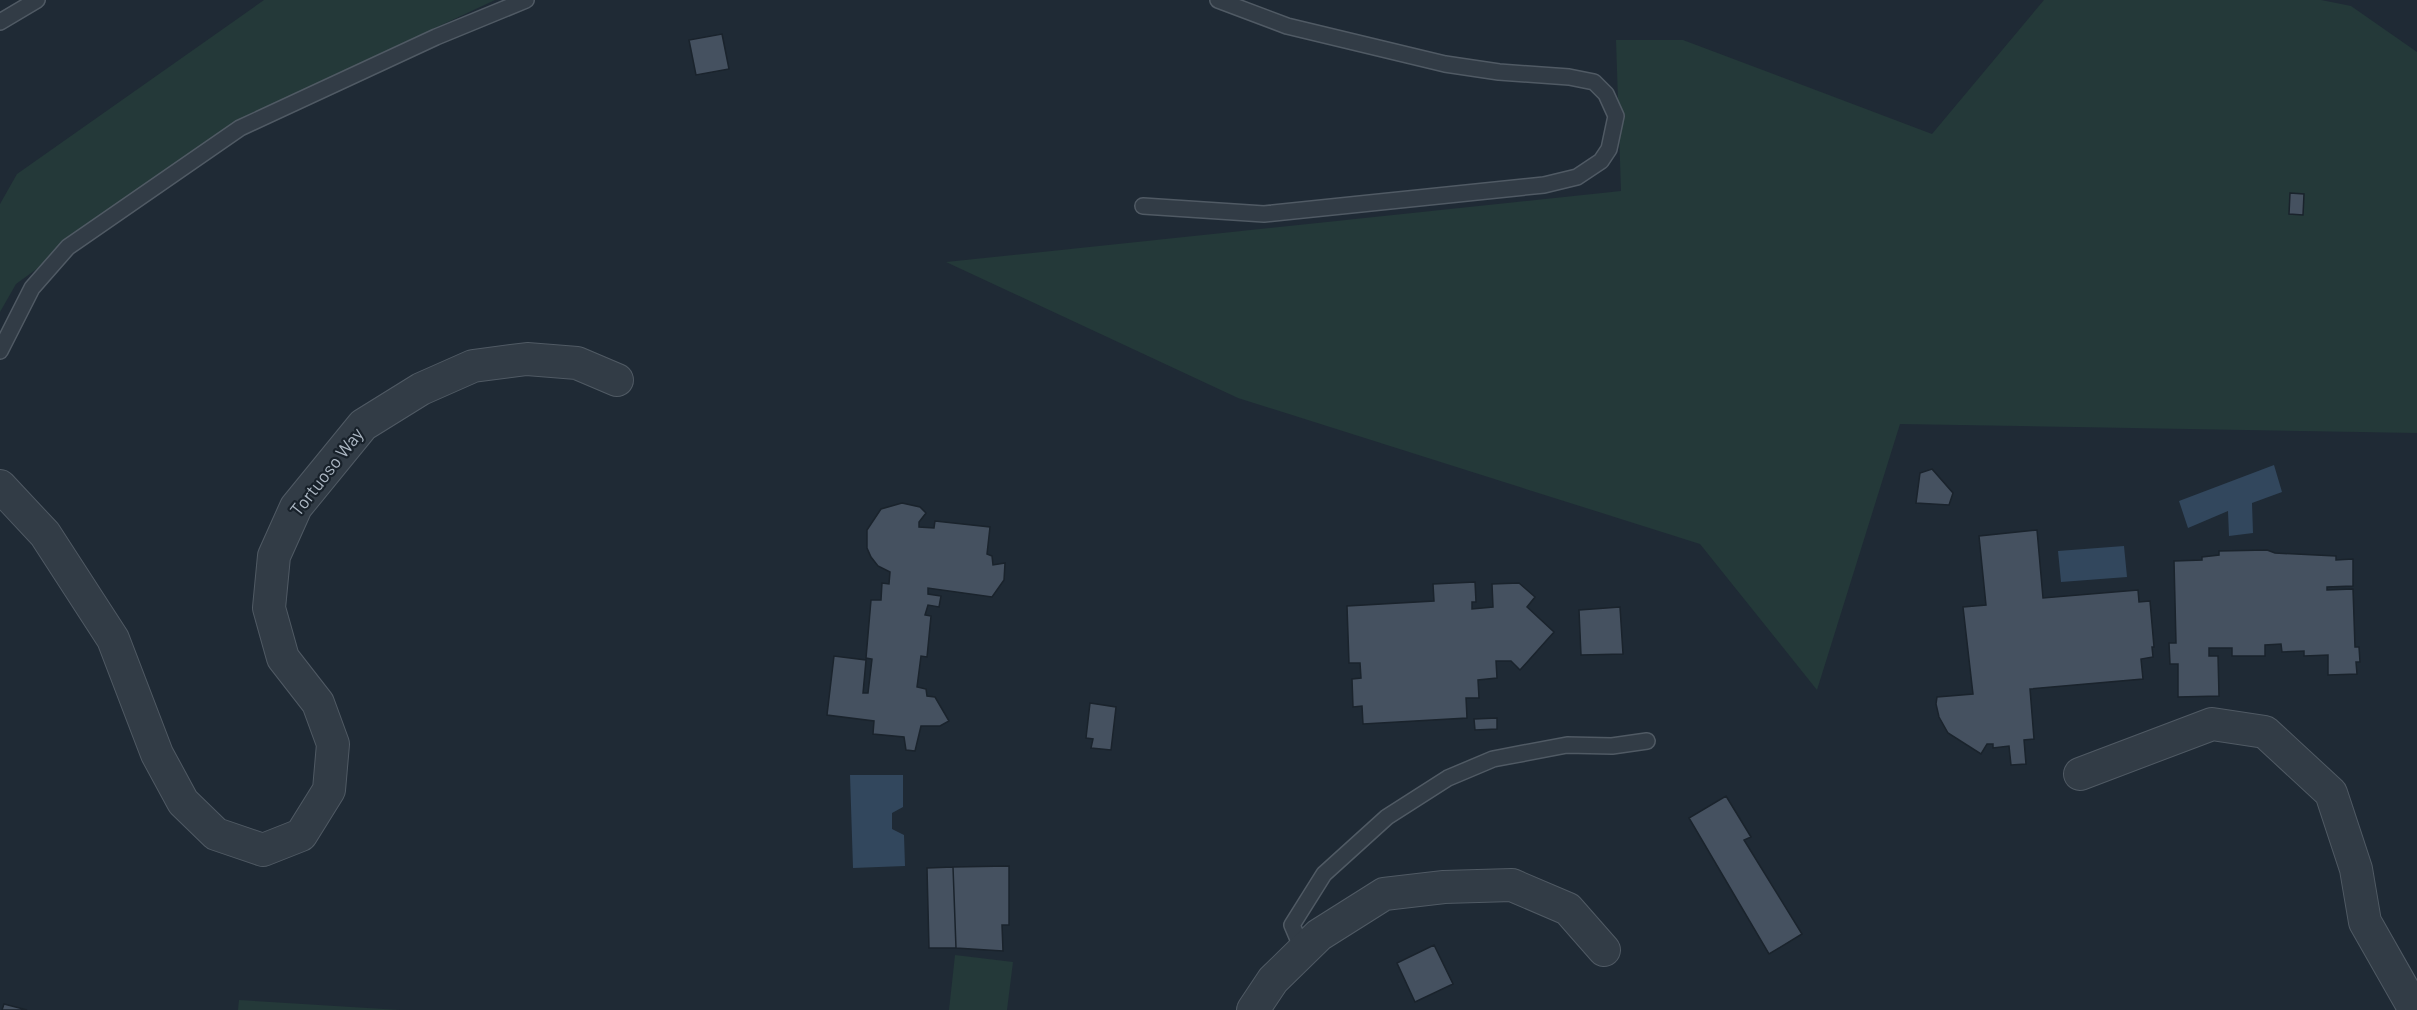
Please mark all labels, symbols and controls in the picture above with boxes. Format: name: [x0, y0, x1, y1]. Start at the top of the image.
street label: Tortuoso Way: [285, 423, 368, 520]

